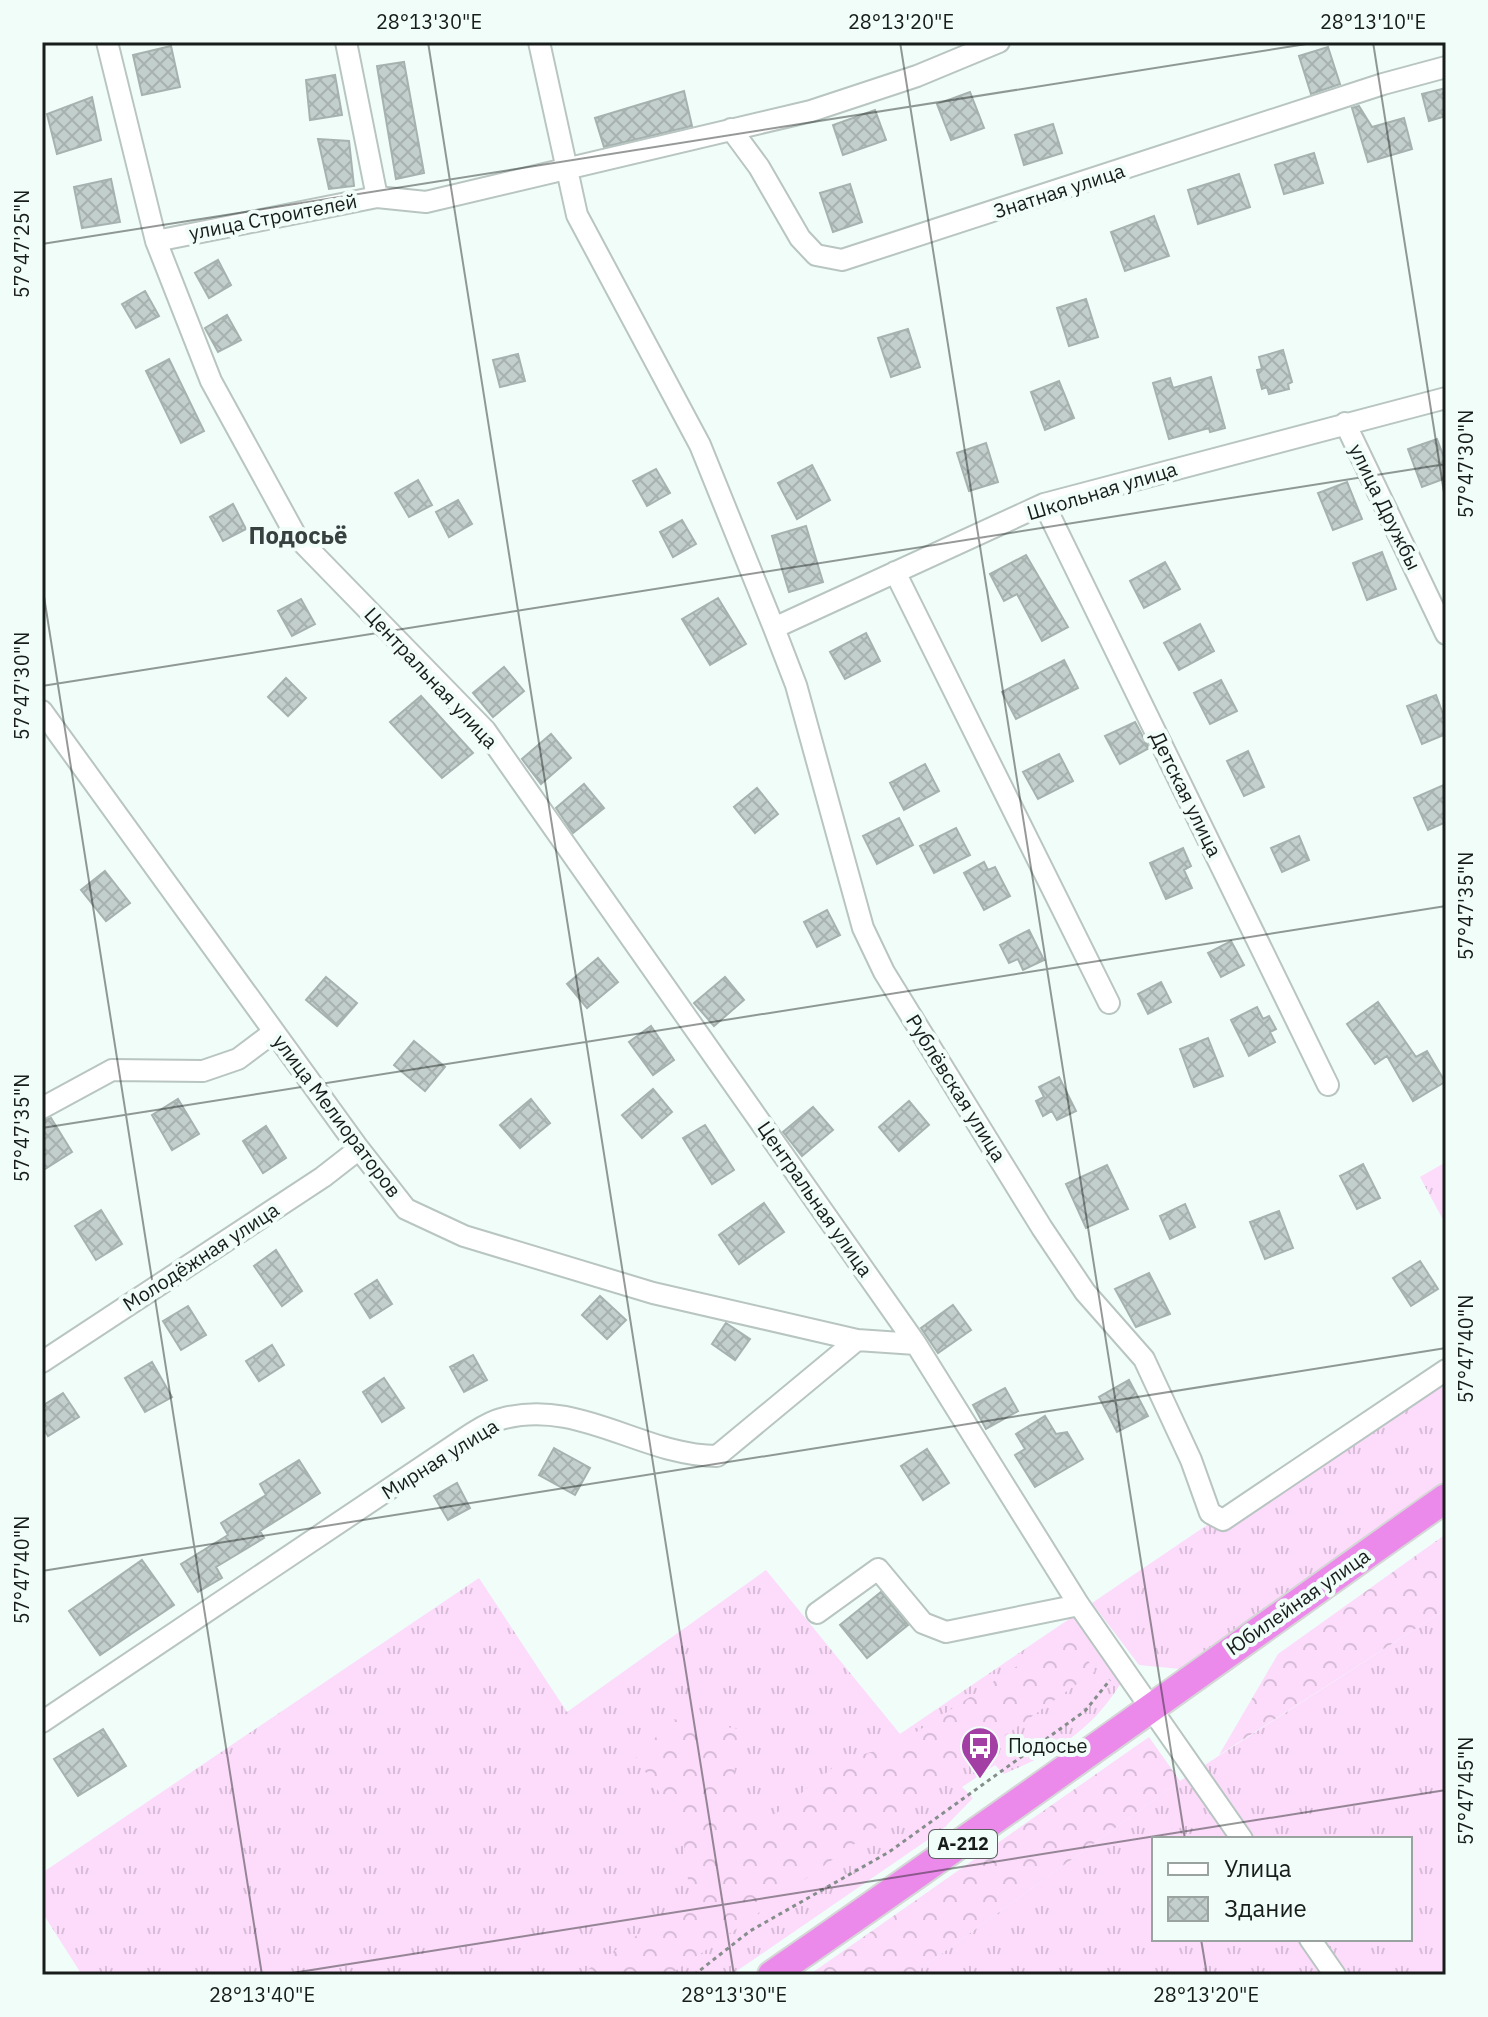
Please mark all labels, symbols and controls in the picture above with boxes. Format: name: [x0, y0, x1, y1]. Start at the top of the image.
text: 28°13'30"E: [376, 8, 482, 35]
text: 28°13'20"E: [848, 8, 954, 35]
text: 28°13'10"E: [1320, 8, 1426, 35]
street label: Знатная улица: [990, 156, 1128, 224]
street label: улица Строителей: [187, 187, 359, 246]
text: 57°47'25"N: [8, 190, 35, 298]
text: 57°47'30"N: [1452, 410, 1479, 518]
street label: улица Дружбы: [1343, 439, 1428, 574]
street label: Школьная улица: [1023, 455, 1181, 526]
district label: Подосьё: [249, 519, 348, 551]
street label: Центральная улица: [359, 601, 504, 754]
text: 57°47'30"N: [8, 632, 35, 740]
street label: Детская улица: [1144, 726, 1229, 861]
text: 57°47'35"N: [1452, 852, 1479, 960]
street label: Рублёвская улица: [900, 1009, 1013, 1167]
street label: улица Мелиораторов: [267, 1029, 408, 1203]
text: 57°47'35"N: [8, 1074, 35, 1182]
street label: Центральная улица: [752, 1116, 879, 1282]
street label: Молодёжная улица: [117, 1196, 284, 1317]
text: 57°47'40"N: [1452, 1295, 1479, 1403]
street label: Мирная улица: [376, 1412, 503, 1505]
text: 57°47'40"N: [8, 1516, 35, 1624]
street label: Юбилейная улица: [1221, 1542, 1375, 1661]
bus stop icon: Подосье: [959, 1725, 1001, 1780]
place label: Подосье: [1008, 1732, 1088, 1759]
text: 57°47'45"N: [1452, 1737, 1479, 1845]
road number: А-212: [929, 1830, 997, 1858]
legend: [1152, 1837, 1412, 1941]
text: Улица: [1224, 1852, 1292, 1884]
text: Здание: [1224, 1892, 1307, 1924]
text: 28°13'40"E: [209, 1981, 315, 2008]
text: 28°13'30"E: [681, 1981, 787, 2008]
text: 28°13'20"E: [1153, 1981, 1259, 2008]

